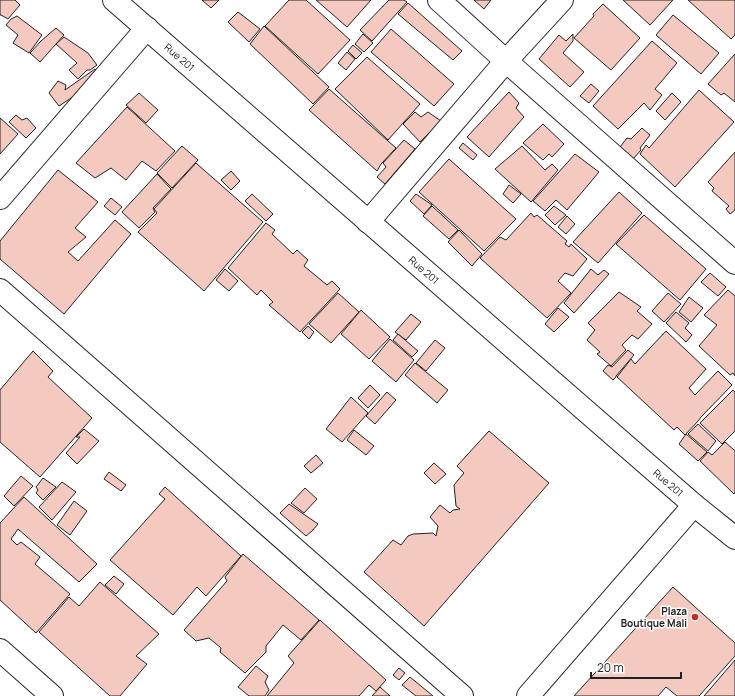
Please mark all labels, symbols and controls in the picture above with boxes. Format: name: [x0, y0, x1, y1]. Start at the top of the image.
street label: Rue 201: [161, 40, 198, 74]
street label: Rue 201: [406, 253, 442, 287]
street label: Rue 201: [650, 466, 686, 500]
place label: Plaza Boutique Mali: [621, 604, 687, 630]
marker: Plaza Boutique Mali: [690, 612, 700, 622]
scale bar: [591, 654, 681, 680]
text: 20 m: [597, 659, 624, 676]

